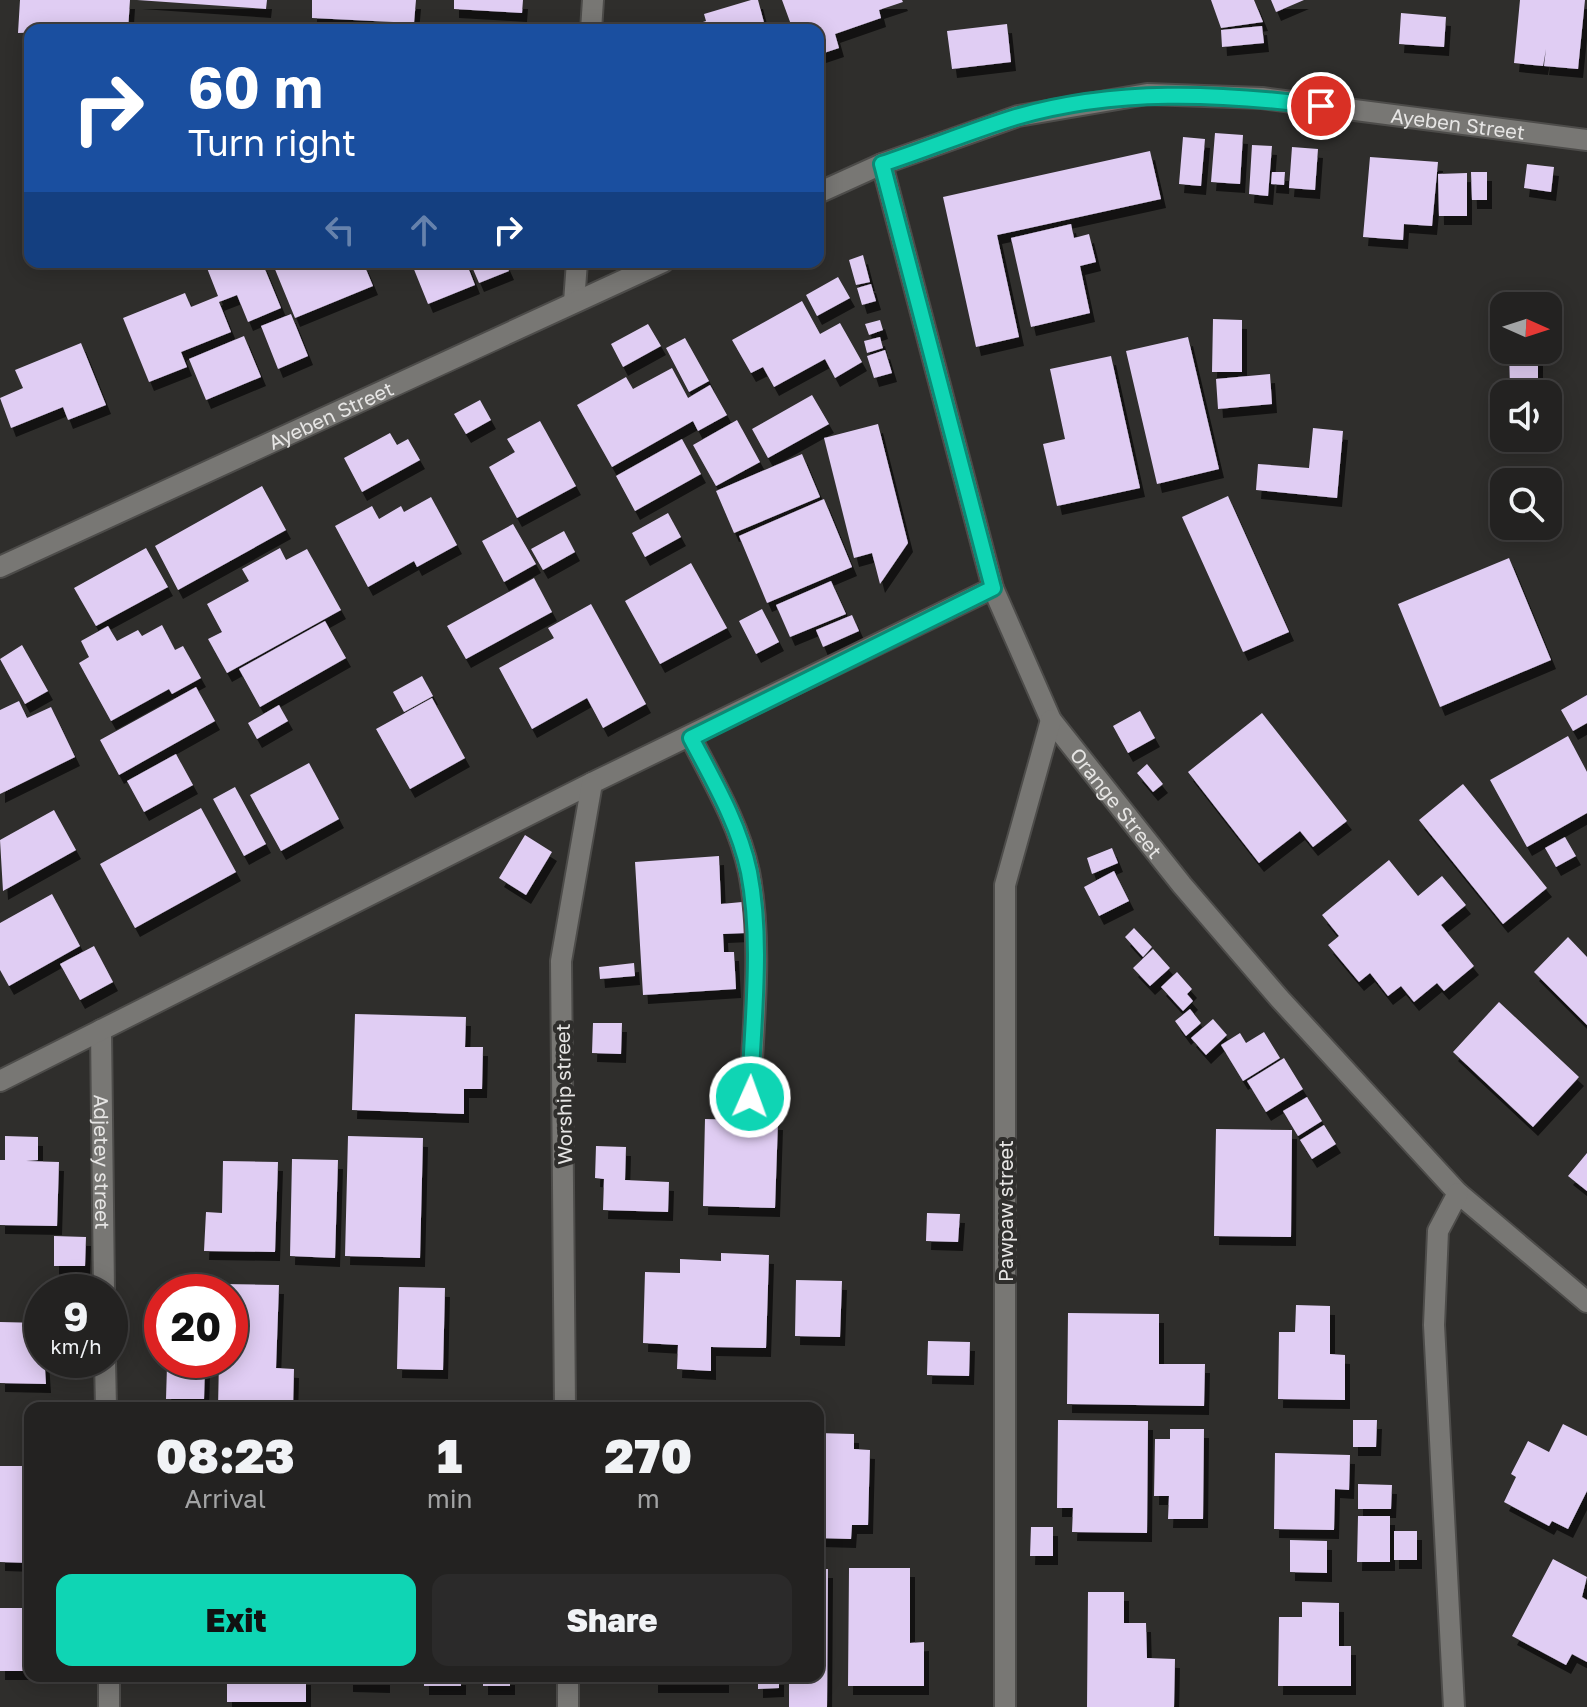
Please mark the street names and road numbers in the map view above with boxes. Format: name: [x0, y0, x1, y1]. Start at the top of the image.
street label: Ayeben Street: [1389, 103, 1526, 144]
street label: Ayeben Street: [264, 376, 397, 454]
street label: Orange Street: [1065, 743, 1168, 863]
street label: Worship street: [550, 1023, 576, 1165]
street label: Adjetey street: [90, 1094, 115, 1230]
street label: Pawpaw street: [993, 1140, 1017, 1282]

